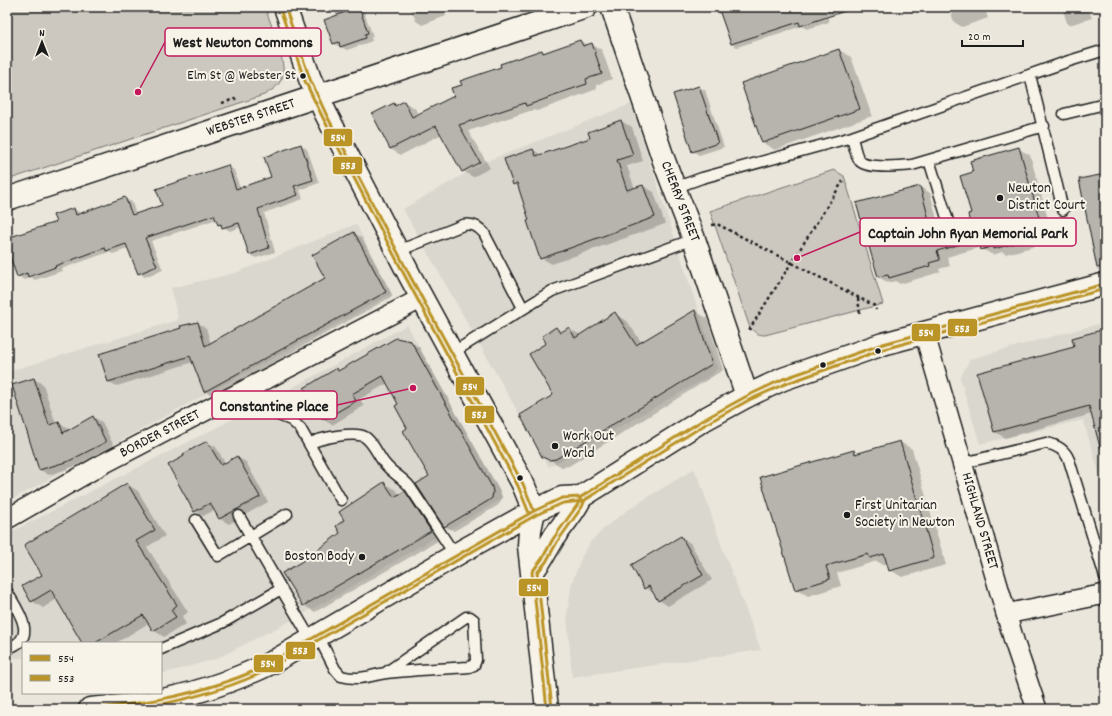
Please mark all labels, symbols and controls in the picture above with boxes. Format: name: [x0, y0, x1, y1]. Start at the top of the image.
north arrow: [22, 22, 62, 62]
scale bar: [962, 22, 1023, 48]
text: N: [39, 26, 45, 42]
callout: West Newton Commons: [165, 28, 321, 56]
text: 20 m: [968, 29, 991, 46]
text: West Newton Commons: [173, 32, 313, 55]
place label: Elm St @ Webster St: [187, 66, 296, 86]
marker: Elm St @ Webster St: [298, 71, 308, 81]
street label: WEBSTER STREET: [204, 93, 298, 143]
line badge: 554: [323, 128, 353, 147]
text: 554: [331, 131, 345, 147]
line badge: 553: [332, 156, 363, 175]
street label: CHERRY STREET: [654, 158, 705, 245]
text: 553: [340, 159, 356, 175]
place label: Newton District Court: [1008, 178, 1086, 217]
marker: Newton District Court: [995, 193, 1005, 203]
callout: Captain John Ryan Memorial Park: [860, 218, 1076, 246]
text: Captain John Ryan Memorial Park: [868, 223, 1068, 246]
line badge: 553: [947, 318, 978, 337]
text: 553: [954, 322, 970, 338]
line badge: 554: [911, 323, 941, 342]
text: 554: [919, 326, 933, 342]
unlabelled marker: [873, 346, 883, 356]
unlabelled marker: [818, 360, 828, 370]
line badge: 554: [455, 376, 485, 396]
text: 554: [463, 380, 477, 396]
callout: Constantine Place: [212, 391, 337, 419]
text: Constantine Place: [220, 396, 328, 419]
street label: BORDER STREET: [116, 404, 204, 464]
line badge: 553: [464, 405, 495, 424]
text: 553: [471, 408, 487, 424]
place label: Work Out World: [563, 426, 615, 465]
marker: Work Out World: [550, 441, 560, 451]
street label: HIGHLAND STREET: [955, 470, 1004, 572]
unlabelled marker: [515, 473, 525, 483]
place label: First Unitarian Society in Newton: [855, 495, 955, 534]
marker: First Unitarian Society in Newton: [842, 510, 852, 520]
place label: Boston Body: [284, 546, 355, 568]
marker: Boston Body: [357, 552, 367, 562]
line badge: 554: [518, 578, 549, 597]
text: 554: [527, 581, 541, 597]
line badge: 553: [285, 641, 316, 660]
legend: [22, 642, 162, 694]
text: 553: [292, 644, 308, 660]
text: 554: [58, 651, 74, 668]
line badge: 554: [253, 654, 284, 673]
text: 554: [261, 657, 275, 673]
text: 553: [58, 671, 74, 688]

